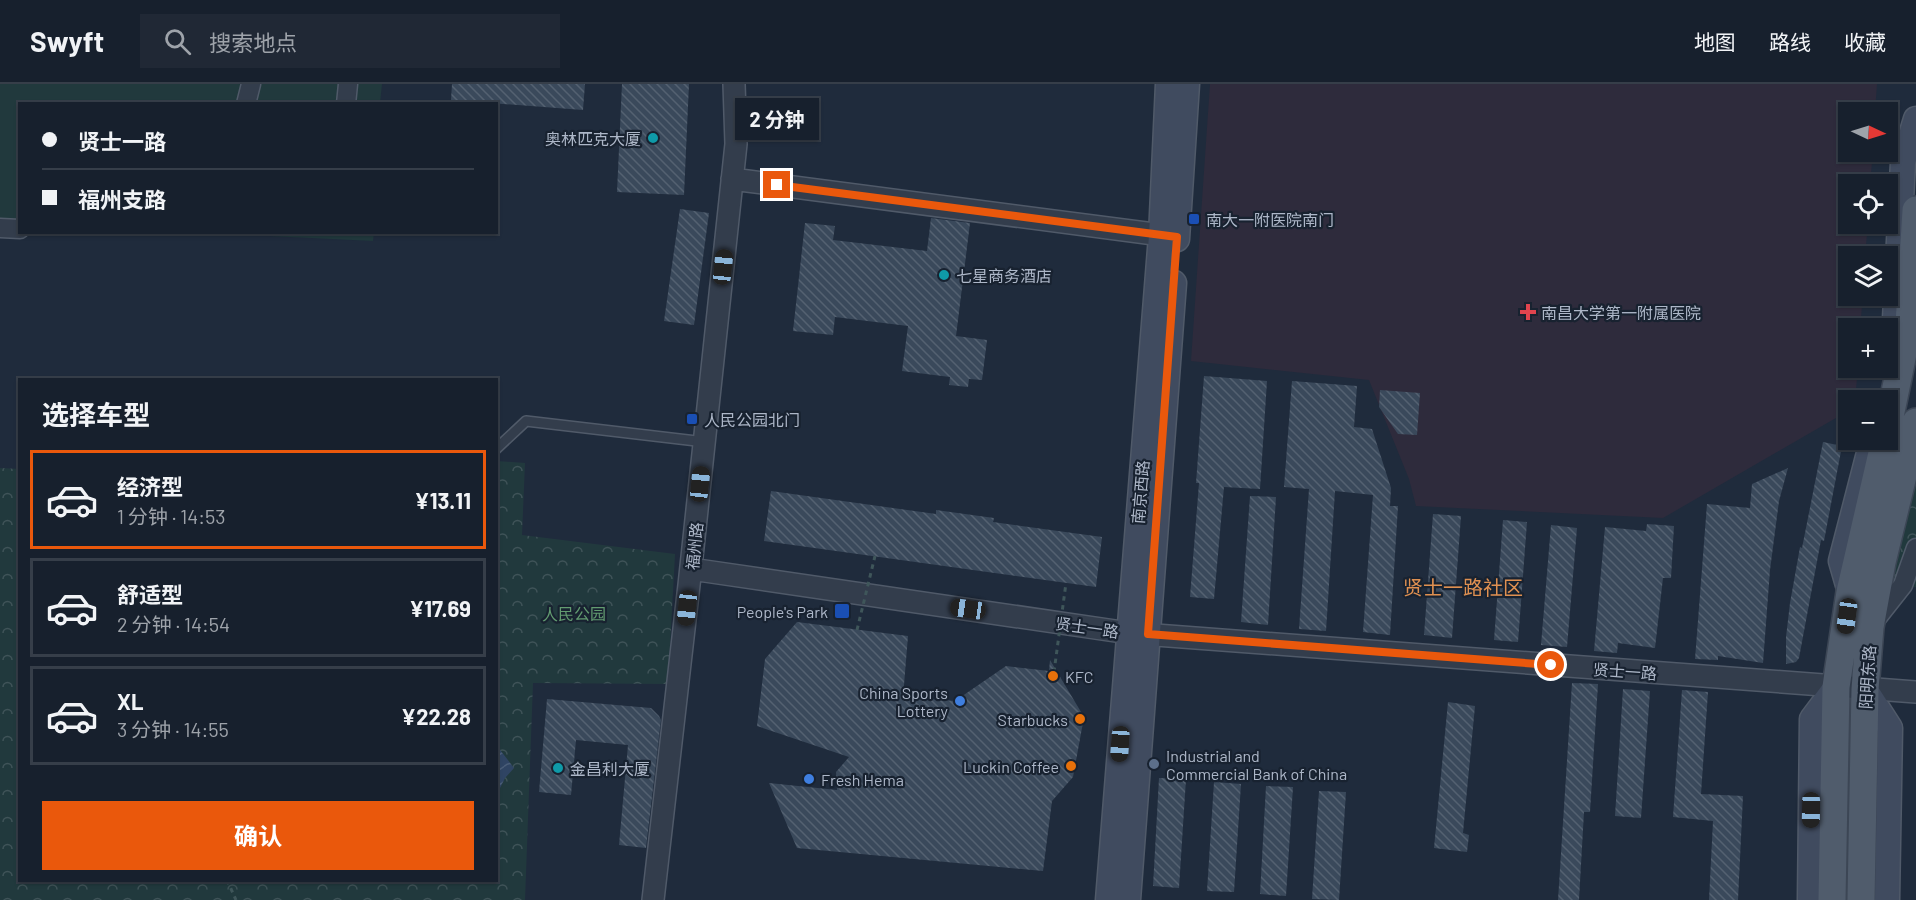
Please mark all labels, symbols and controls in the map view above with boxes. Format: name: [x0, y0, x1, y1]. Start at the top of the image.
search box: [140, 14, 560, 68]
text: Swyft: [30, 24, 104, 58]
icon: search: [161, 25, 194, 58]
text: 搜索地点: [209, 29, 297, 55]
text: 地图: [1694, 29, 1736, 54]
text: 路线: [1769, 29, 1811, 54]
text: 收藏: [1844, 29, 1886, 54]
callout: 2 分钟: [735, 98, 819, 140]
north arrow: [1838, 102, 1898, 162]
map controls: [1838, 102, 1898, 450]
text: 2 分钟: [749, 107, 805, 131]
text: 贤士一路: [78, 128, 166, 154]
place label: 奥林匹克大厦: [545, 129, 641, 148]
marker: 奥林匹克大厦: [646, 131, 660, 145]
route end: [763, 171, 790, 198]
button: locate: [1838, 174, 1898, 234]
text: 福州支路: [78, 186, 166, 212]
place label: 南大一附医院南门: [1206, 210, 1334, 229]
marker: 南大一附医院南门: [1187, 212, 1201, 226]
button: layers: [1838, 246, 1898, 306]
car: [712, 248, 734, 286]
place label: 七星商务酒店: [956, 266, 1052, 285]
marker: 七星商务酒店: [937, 268, 951, 282]
marker: 南昌大学第一附属医院: [1519, 303, 1537, 321]
place label: 南昌大学第一附属医院: [1541, 303, 1701, 322]
button: +: [1838, 318, 1898, 378]
button: −: [1838, 390, 1898, 450]
text: 选择车型: [42, 398, 150, 430]
place label: 人民公园北门: [704, 410, 800, 429]
marker: 人民公园北门: [685, 412, 699, 426]
street label: 南京西路: [1128, 459, 1152, 525]
car: [689, 465, 711, 503]
icon: car: [45, 473, 99, 527]
text: 经济型: [117, 473, 183, 499]
text: ¥13.11: [415, 487, 471, 513]
text: 1 分钟 · 14:53: [117, 504, 226, 528]
street label: 福州路: [682, 521, 706, 571]
district label: 贤士一路社区: [1403, 575, 1523, 599]
icon: car: [45, 581, 99, 635]
text: 舒适型: [117, 581, 183, 607]
car: [676, 589, 698, 627]
text: ¥17.69: [409, 595, 471, 621]
car: [1836, 597, 1858, 635]
car: [949, 598, 987, 620]
place label: People's Park: [737, 602, 828, 621]
marker: People's Park: [833, 602, 851, 620]
park label: 人民公园: [542, 604, 606, 623]
text: 2 分钟 · 14:54: [117, 612, 230, 636]
street label: 贤士一路: [1054, 613, 1120, 641]
street label: 阳明东路: [1855, 644, 1879, 710]
route start: [1537, 651, 1564, 678]
street label: 贤士一路: [1592, 659, 1658, 683]
place label: KFC: [1065, 667, 1094, 686]
marker: KFC: [1046, 669, 1060, 683]
place label: China Sports Lottery: [859, 683, 949, 720]
text: XL: [117, 688, 143, 714]
icon: car: [45, 689, 99, 743]
marker: China Sports Lottery: [953, 694, 967, 708]
text: ¥22.28: [401, 703, 471, 729]
place label: Starbucks: [998, 710, 1068, 729]
marker: Starbucks: [1073, 712, 1087, 726]
text: 3 分钟 · 14:55: [117, 717, 229, 741]
car: [1110, 725, 1130, 763]
place label: Industrial and Commercial Bank of China: [1166, 746, 1347, 783]
place label: Luckin Coffee: [963, 757, 1059, 776]
marker: Industrial and Commercial Bank of China: [1147, 757, 1161, 771]
place label: 金昌利大厦: [570, 759, 650, 778]
marker: Luckin Coffee: [1064, 759, 1078, 773]
marker: 金昌利大厦: [551, 761, 565, 775]
place label: Fresh Hema: [821, 770, 904, 789]
marker: Fresh Hema: [802, 772, 816, 786]
car: [1802, 792, 1820, 828]
button: 确认: [42, 801, 474, 870]

